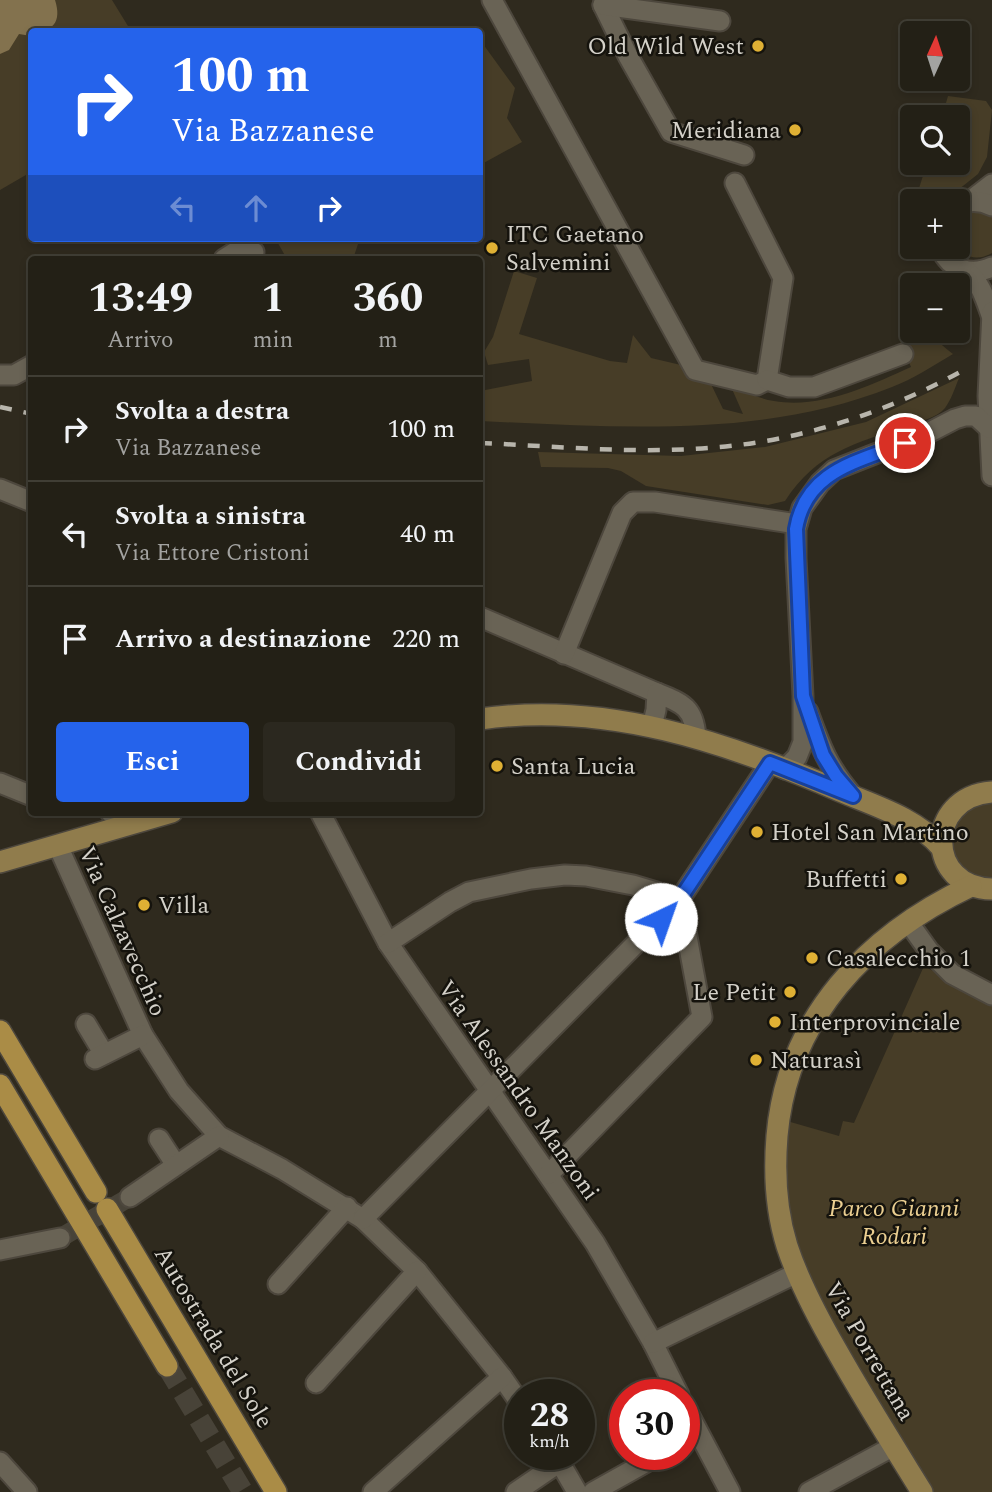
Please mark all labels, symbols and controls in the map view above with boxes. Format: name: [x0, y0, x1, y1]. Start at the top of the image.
north arrow: [900, 21, 970, 91]
map controls: [900, 21, 970, 343]
place label: Old Wild West: [588, 29, 744, 65]
marker: Old Wild West: [750, 38, 766, 54]
text: 100 m: [171, 39, 310, 114]
icon: right: [56, 56, 147, 147]
button: search: [900, 105, 970, 175]
text: Via Bazzanese: [171, 107, 375, 156]
place label: Meridiana: [671, 113, 781, 149]
marker: Meridiana: [787, 122, 803, 138]
icon: left: [164, 189, 202, 227]
icon: ahead: [237, 189, 275, 227]
icon: right: [310, 189, 348, 227]
button: +: [900, 189, 970, 259]
place label: ITC Gaetano Salvemini: [506, 217, 644, 281]
marker: ITC Gaetano Salvemini: [484, 240, 500, 256]
text: 13:49: [88, 267, 193, 330]
text: 1: [261, 267, 285, 330]
text: 360: [353, 267, 423, 330]
button: −: [900, 273, 970, 343]
text: Arrivo: [107, 323, 173, 358]
text: min: [253, 323, 293, 358]
text: m: [378, 323, 398, 358]
text: Svolta a destra: [115, 391, 289, 431]
text: 100 m: [387, 409, 455, 449]
icon: right: [56, 410, 94, 448]
pin: [875, 413, 935, 473]
icon: arrive: [886, 424, 924, 462]
text: Via Bazzanese: [115, 431, 261, 466]
text: Svolta a sinistra: [115, 496, 306, 536]
text: 40 m: [400, 514, 455, 554]
icon: left: [56, 515, 94, 553]
text: Via Ettore Cristoni: [115, 536, 310, 571]
text: Arrivo a destinazione: [115, 619, 371, 659]
text: 220 m: [392, 619, 460, 659]
icon: arrive: [56, 620, 94, 658]
button: Esci: [56, 722, 249, 802]
button: Condividi: [263, 722, 455, 802]
place label: Santa Lucia: [511, 749, 636, 785]
marker: Santa Lucia: [489, 758, 505, 774]
place label: Hotel San Martino: [771, 815, 969, 851]
marker: Hotel San Martino: [749, 824, 765, 840]
street label: Via Calzavecchio: [68, 841, 176, 1022]
place label: Buffetti: [805, 862, 887, 898]
marker: Buffetti: [893, 871, 909, 887]
position arrow: [624, 882, 698, 956]
place label: Villa: [158, 888, 209, 924]
marker: Villa: [136, 897, 152, 913]
place label: Casalecchio 1: [826, 941, 971, 977]
marker: Casalecchio 1: [804, 950, 820, 966]
street label: Via Alessandro Manzoni: [428, 973, 608, 1208]
place label: Le Petit: [692, 975, 776, 1011]
marker: Le Petit: [782, 984, 798, 1000]
place label: Interprovinciale: [789, 1005, 960, 1041]
marker: Interprovinciale: [767, 1014, 783, 1030]
place label: Naturasì: [770, 1043, 862, 1079]
marker: Naturasì: [748, 1052, 764, 1068]
park label: Parco Gianni Rodari: [829, 1191, 959, 1255]
street label: Autostrada del Sole: [144, 1240, 282, 1435]
street label: Via Porrettana: [815, 1275, 924, 1428]
speed limit sign: 30: [609, 1379, 700, 1470]
text: 28: [530, 1389, 569, 1442]
text: km/h: [529, 1428, 570, 1455]

